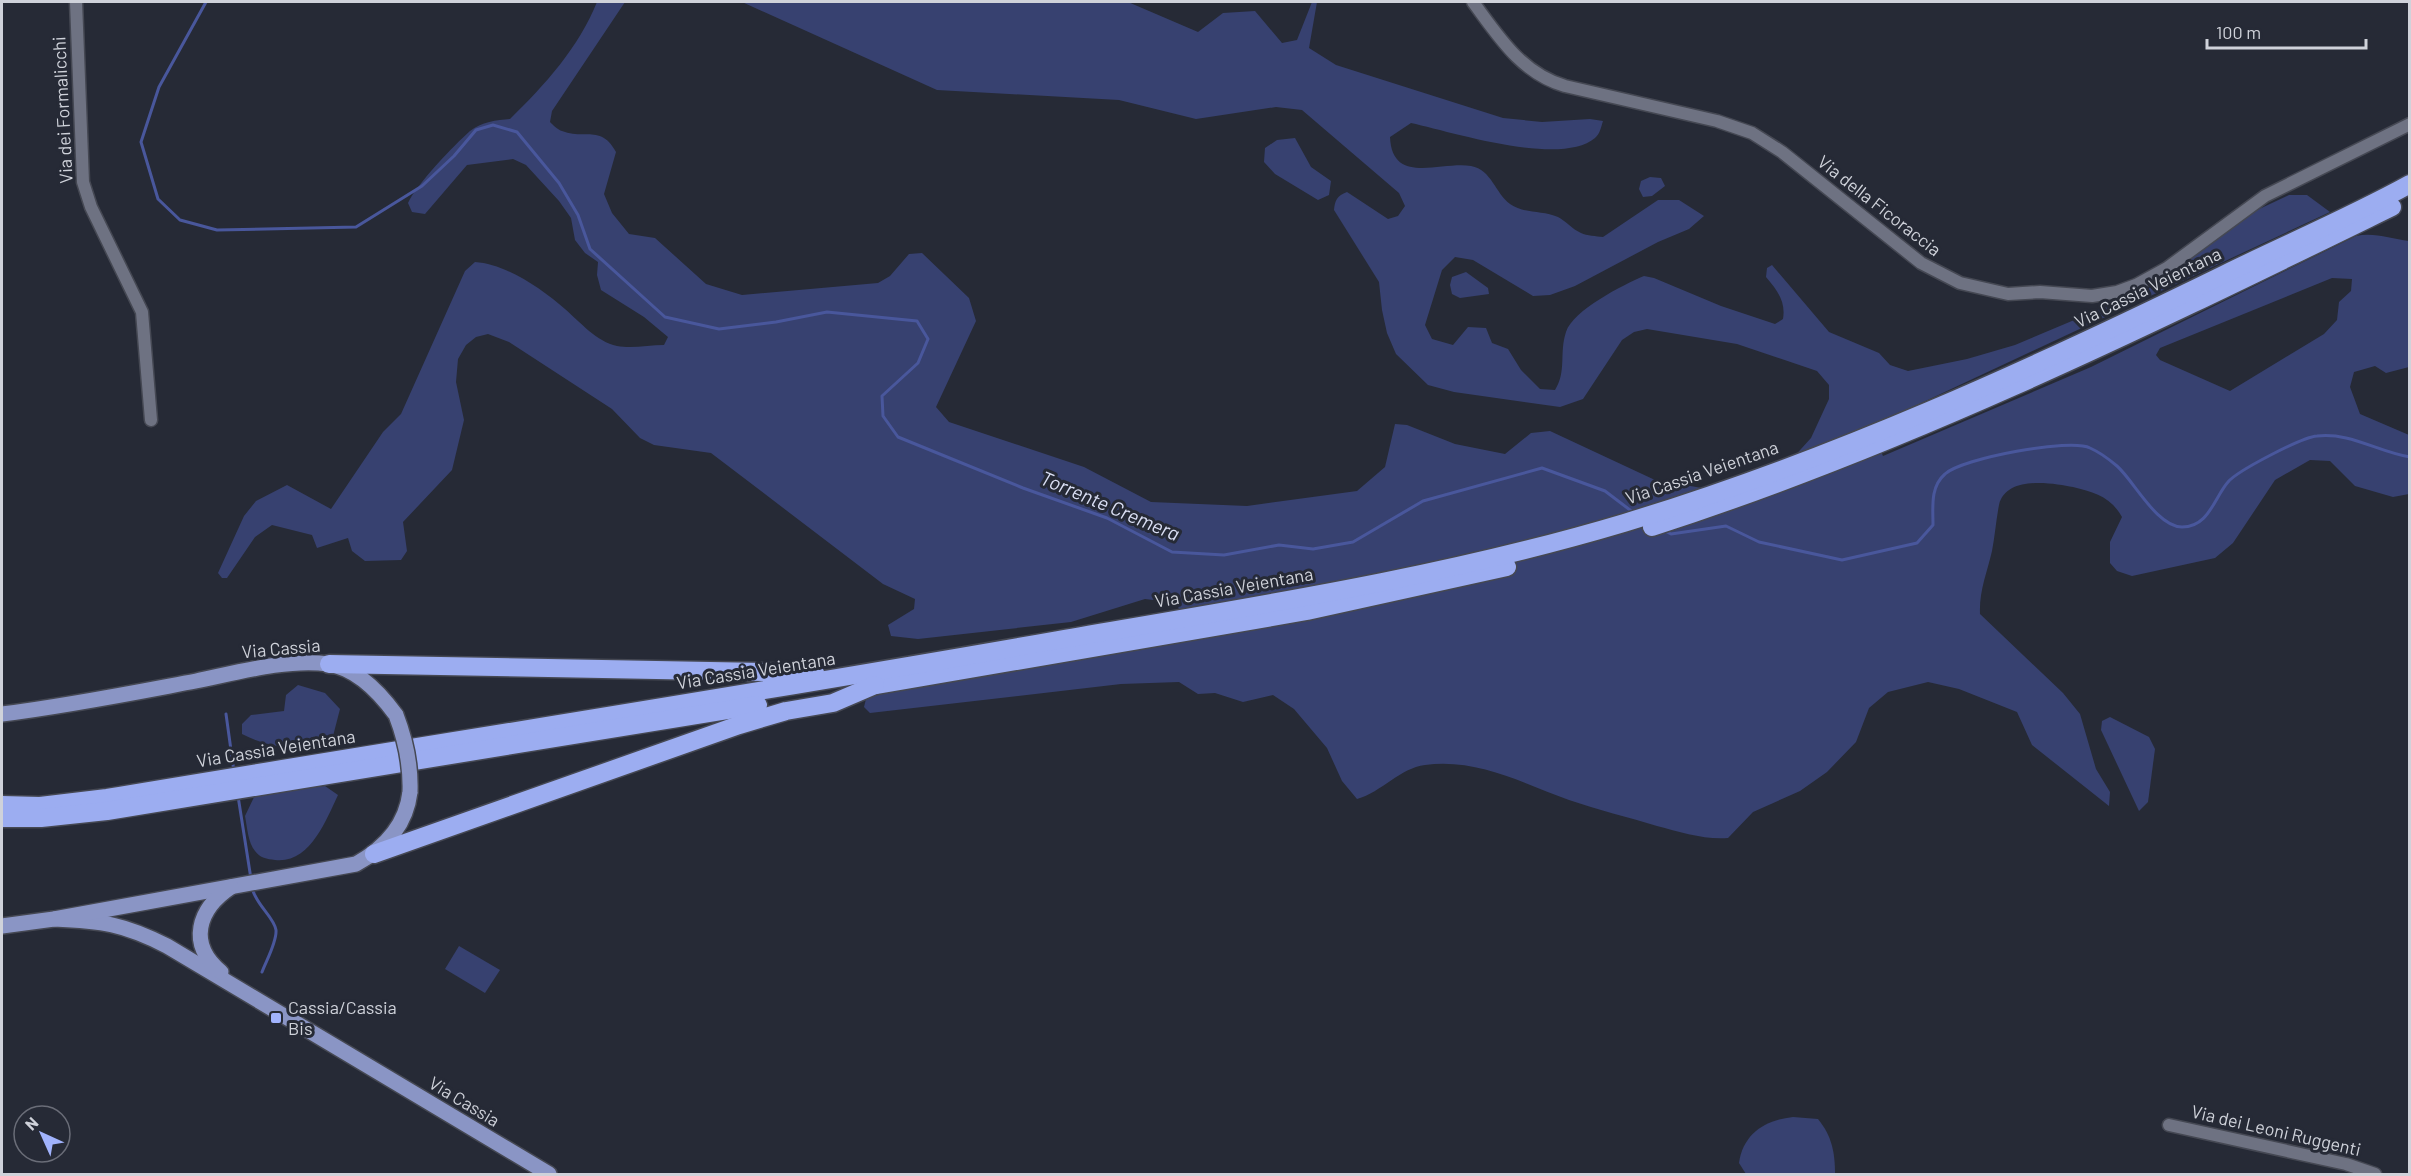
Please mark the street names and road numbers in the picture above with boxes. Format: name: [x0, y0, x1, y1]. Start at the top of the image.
street label: Via dei Formalicchi: [47, 36, 77, 184]
street label: Via della Ficoraccia: [1814, 150, 1946, 260]
street label: Via Cassia Veientana: [2071, 242, 2224, 332]
street label: Via Cassia Veientana: [1622, 436, 1781, 509]
street label: Via Cassia Veientana: [1153, 562, 1315, 612]
street label: Via Cassia: [241, 634, 321, 662]
street label: Via Cassia Veientana: [675, 647, 837, 693]
street label: Via Cassia Veientana: [195, 725, 357, 771]
street label: Via Cassia: [425, 1071, 504, 1131]
street label: Via dei Leoni Ruggenti: [2189, 1100, 2363, 1160]

